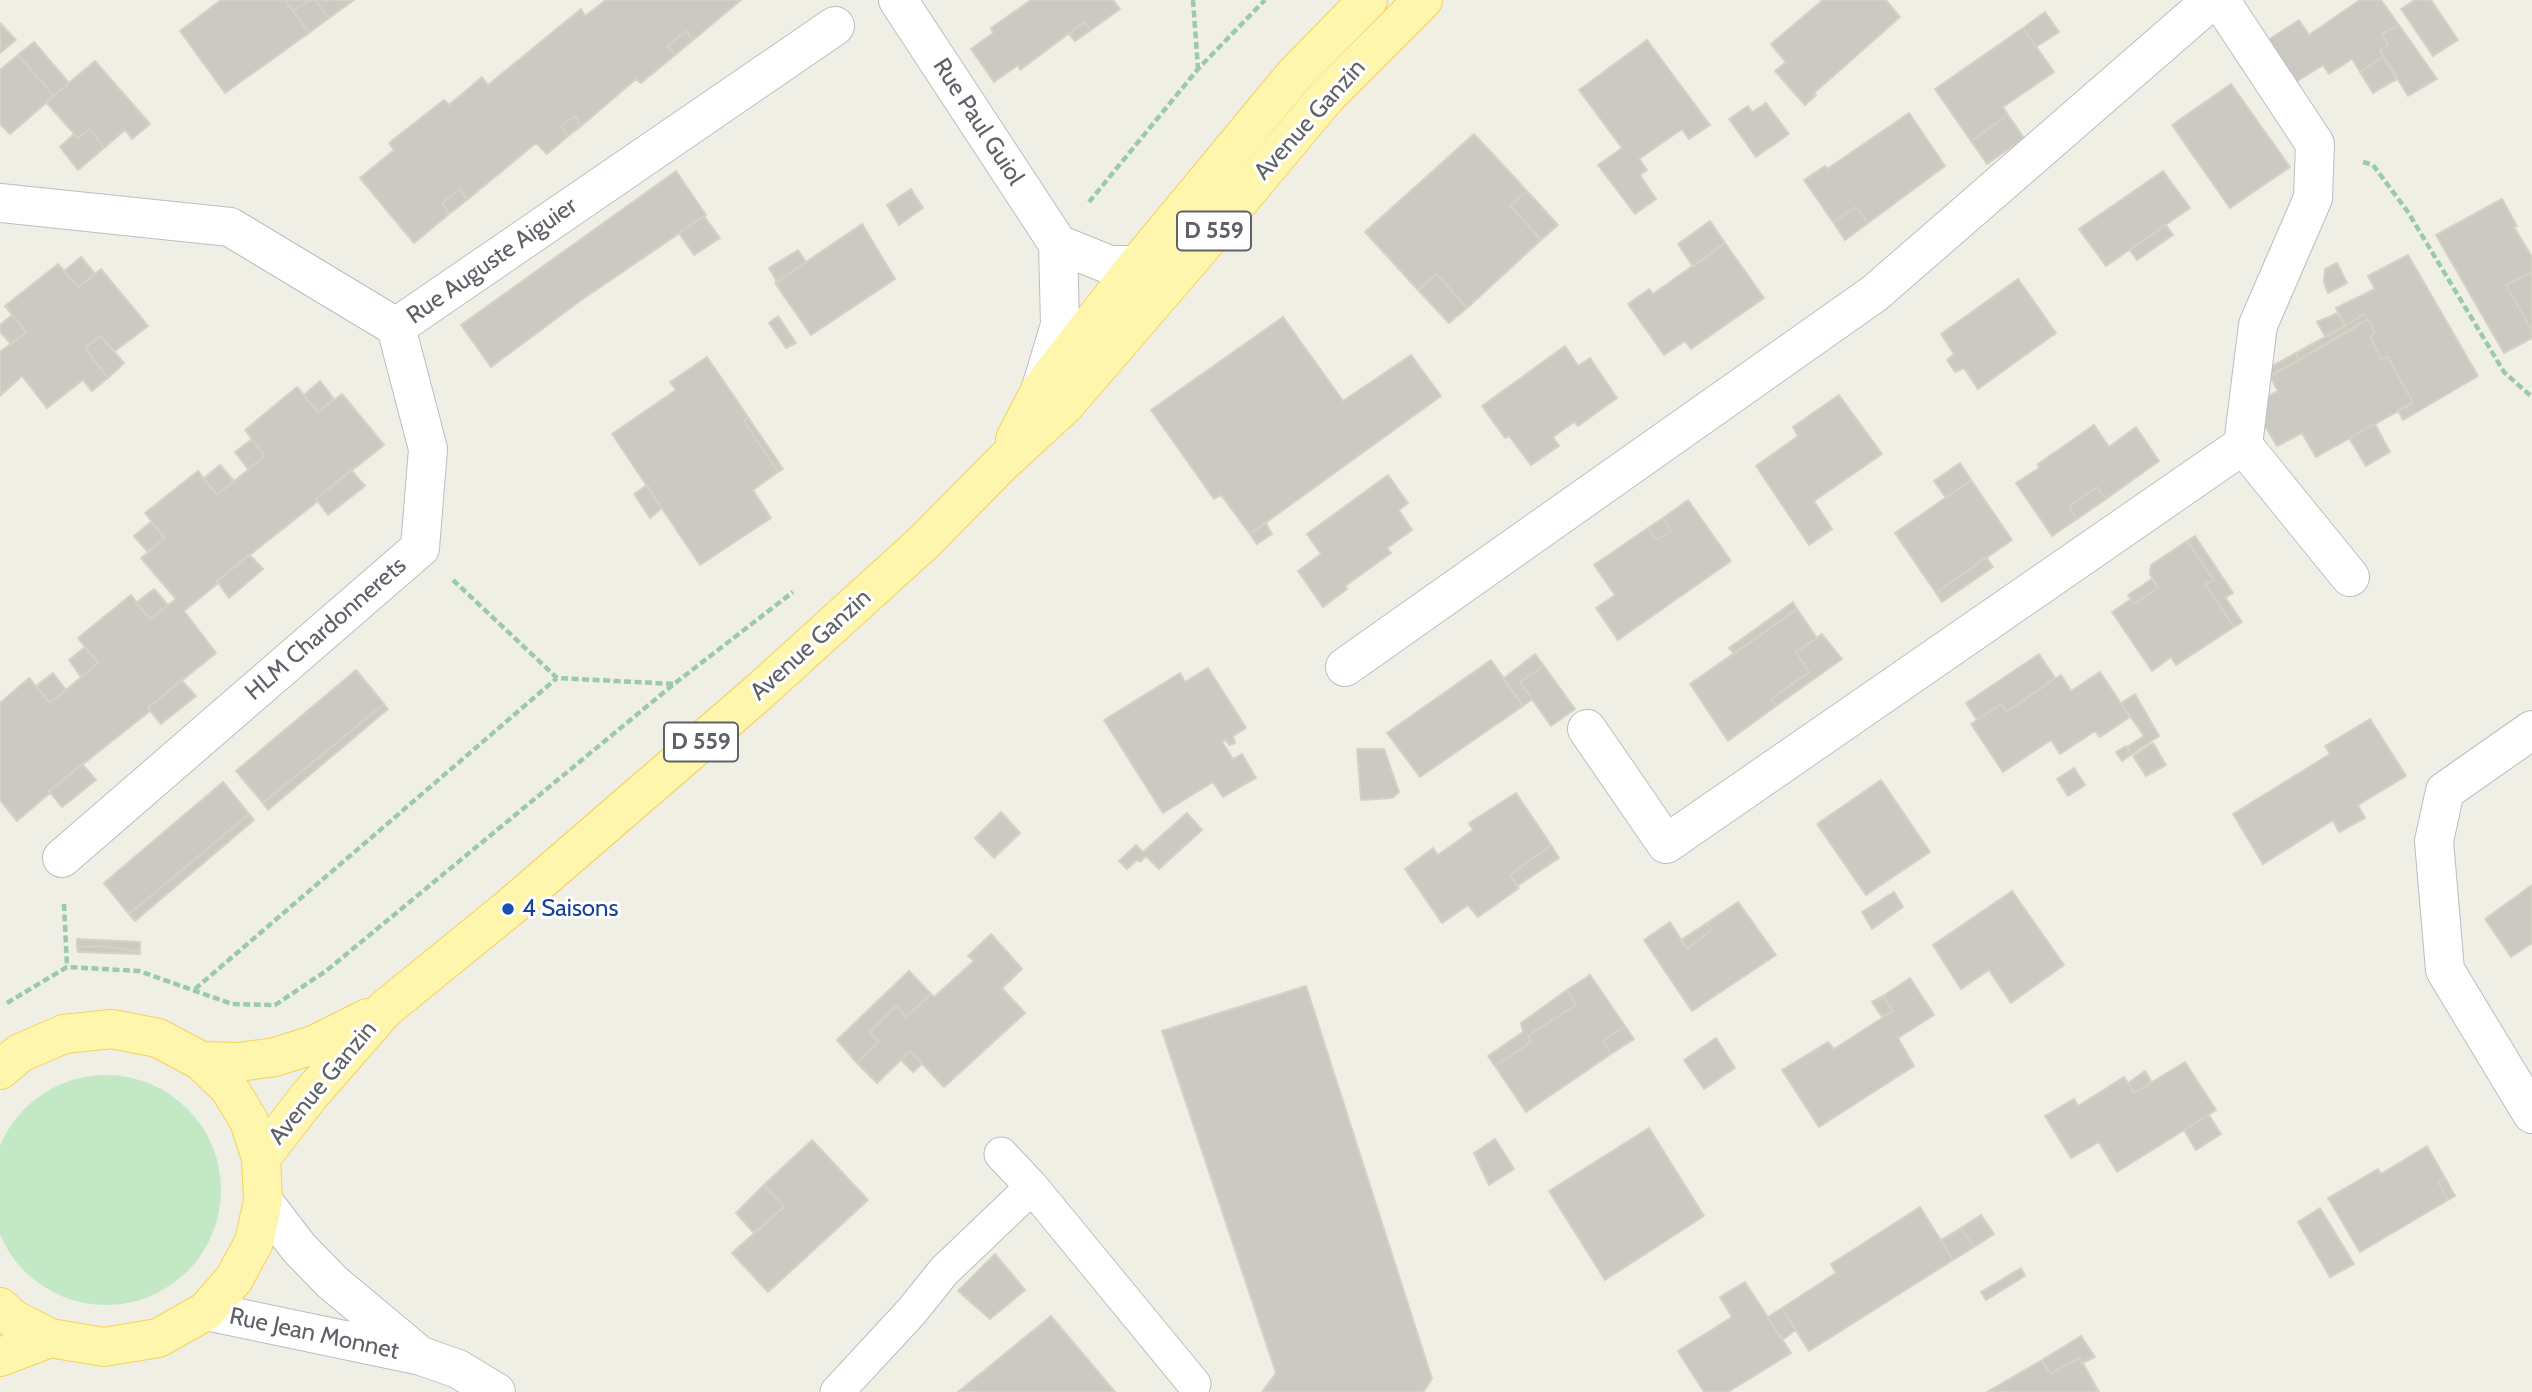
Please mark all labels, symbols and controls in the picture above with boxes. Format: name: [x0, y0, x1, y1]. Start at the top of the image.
street label: Rue Paul Guiol: [926, 53, 1030, 191]
street label: Avenue Ganzin: [1248, 54, 1372, 186]
street label: Rue Auguste Aiguier: [401, 192, 583, 330]
road number: D 559: [1177, 212, 1251, 250]
street label: HLM Chardonnerets: [240, 551, 412, 707]
street label: Avenue Ganzin: [745, 583, 877, 707]
road number: D 559: [664, 722, 738, 762]
place label: 4 Saisons: [522, 895, 618, 923]
marker: 4 Saisons: [500, 901, 516, 917]
street label: Avenue Ganzin: [263, 1015, 383, 1151]
street label: Rue Jean Monnet: [227, 1302, 401, 1366]

